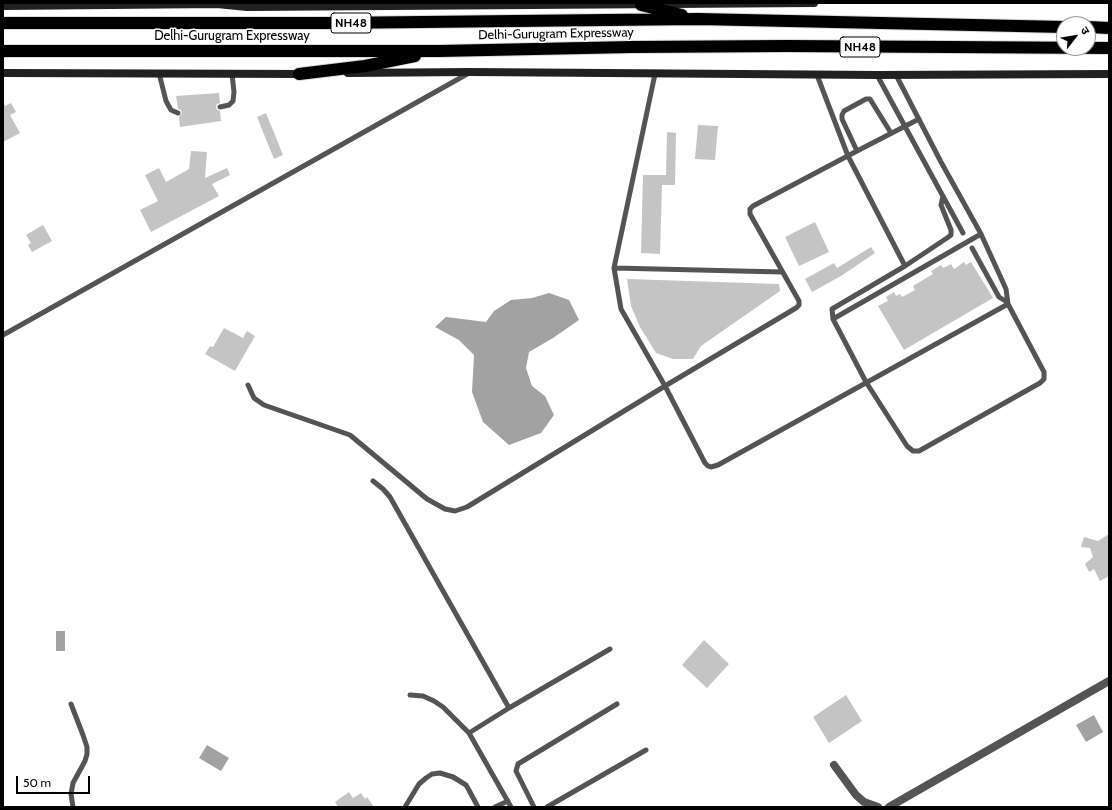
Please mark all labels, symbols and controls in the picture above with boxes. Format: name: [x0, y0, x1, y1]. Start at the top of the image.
road number: NH48: [331, 13, 371, 33]
north arrow: [1056, 16, 1096, 56]
text: उ: [1078, 24, 1093, 37]
street label: Delhi-Gurugram Expressway: [478, 25, 634, 43]
street label: Delhi-Gurugram Expressway: [154, 28, 310, 44]
road number: NH48: [840, 37, 880, 57]
scale bar: [18, 768, 92, 794]
text: 50 m: [23, 775, 51, 790]

